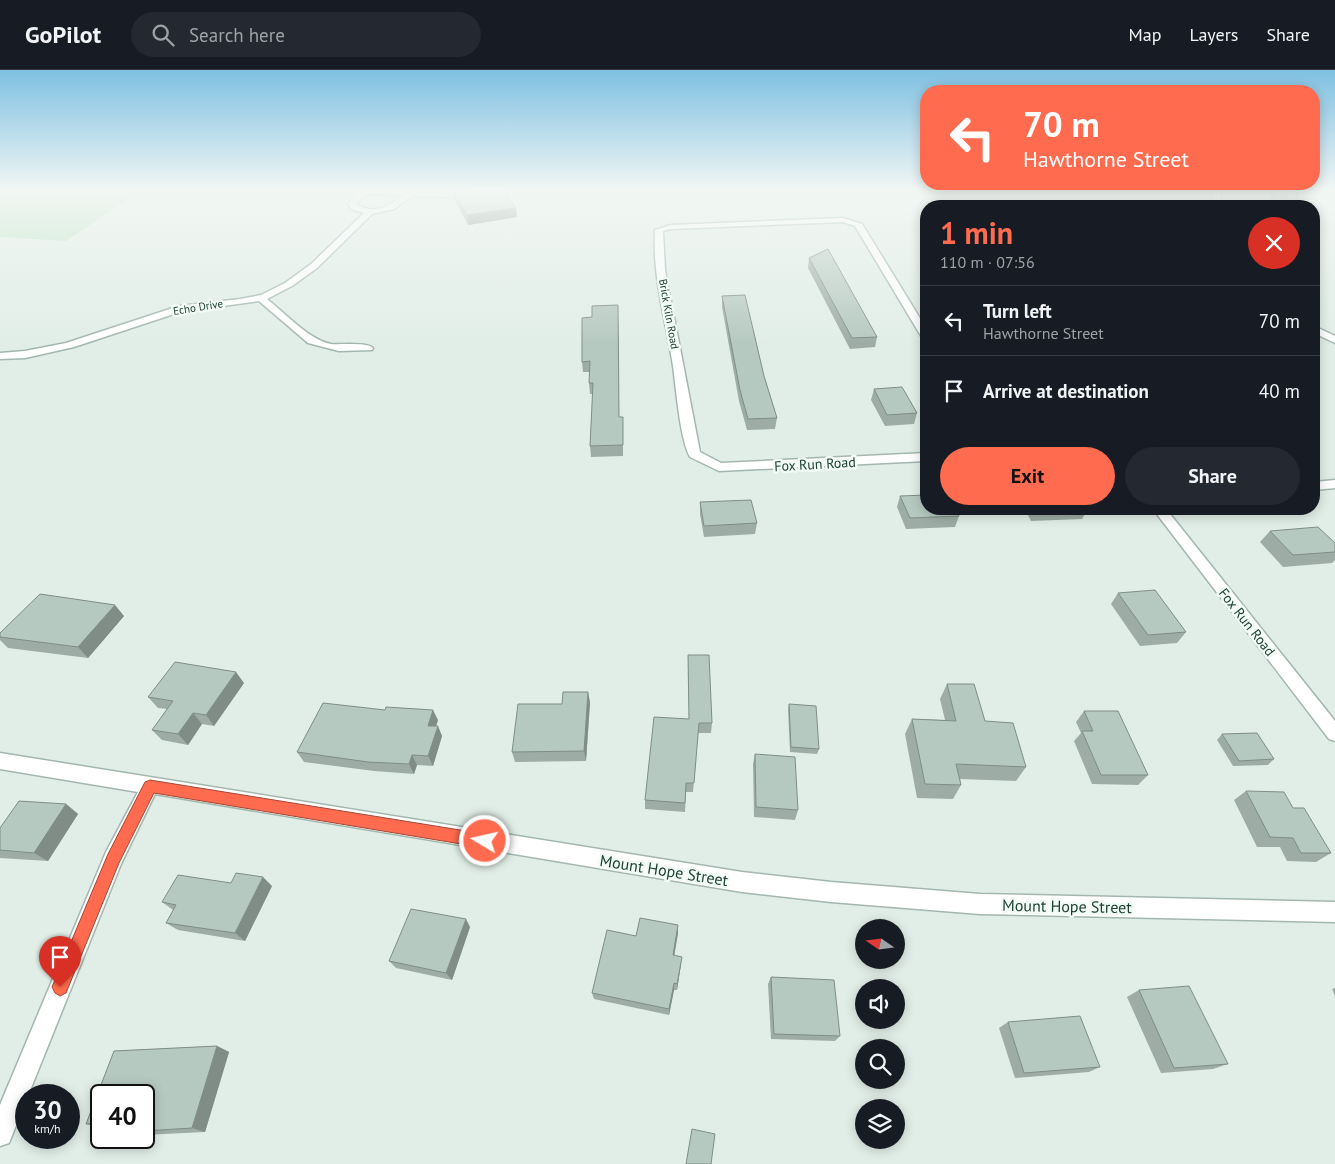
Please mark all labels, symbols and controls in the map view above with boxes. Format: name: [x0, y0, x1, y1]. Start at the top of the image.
search box: [131, 12, 481, 57]
text: GoPilot: [25, 19, 101, 50]
icon: search: [149, 21, 177, 49]
text: Search here: [189, 23, 285, 47]
text: Map: [1129, 23, 1161, 46]
text: Layers: [1189, 23, 1238, 46]
text: Share: [1266, 23, 1310, 46]
text: 70 m: [1023, 101, 1100, 147]
icon: left: [940, 105, 1005, 170]
text: Hawthorne Street: [1023, 145, 1189, 173]
text: 1 min: [940, 213, 1013, 252]
button: close: [1248, 217, 1300, 269]
text: 110 m · 07:56: [940, 252, 1035, 272]
street label: Brick Kiln Road: [656, 278, 682, 350]
street label: Echo Drive: [172, 296, 224, 318]
text: Turn left: [983, 299, 1052, 323]
icon: left: [940, 307, 968, 335]
text: 70 m: [1259, 309, 1300, 333]
text: Hawthorne Street: [983, 323, 1104, 343]
icon: arrive: [940, 377, 968, 405]
text: Arrive at destination: [983, 379, 1149, 403]
text: 40 m: [1259, 379, 1300, 403]
button: Exit: [940, 447, 1115, 505]
button: Share: [1125, 447, 1300, 505]
street label: Fox Run Road: [774, 453, 856, 475]
street label: Fox Run Road: [1215, 584, 1279, 660]
position arrow: [458, 814, 510, 866]
street label: Mount Hope Street: [598, 850, 730, 890]
street label: Mount Hope Street: [1002, 895, 1133, 917]
north arrow: [855, 919, 905, 969]
map controls: [855, 919, 905, 1149]
pin: [39, 936, 81, 987]
icon: arrive: [46, 943, 74, 971]
button: sound: [855, 979, 905, 1029]
button: search: [855, 1039, 905, 1089]
speed limit sign: 40: [90, 1084, 155, 1149]
text: 30: [33, 1094, 62, 1126]
button: layers: [855, 1099, 905, 1149]
text: km/h: [34, 1121, 61, 1136]

